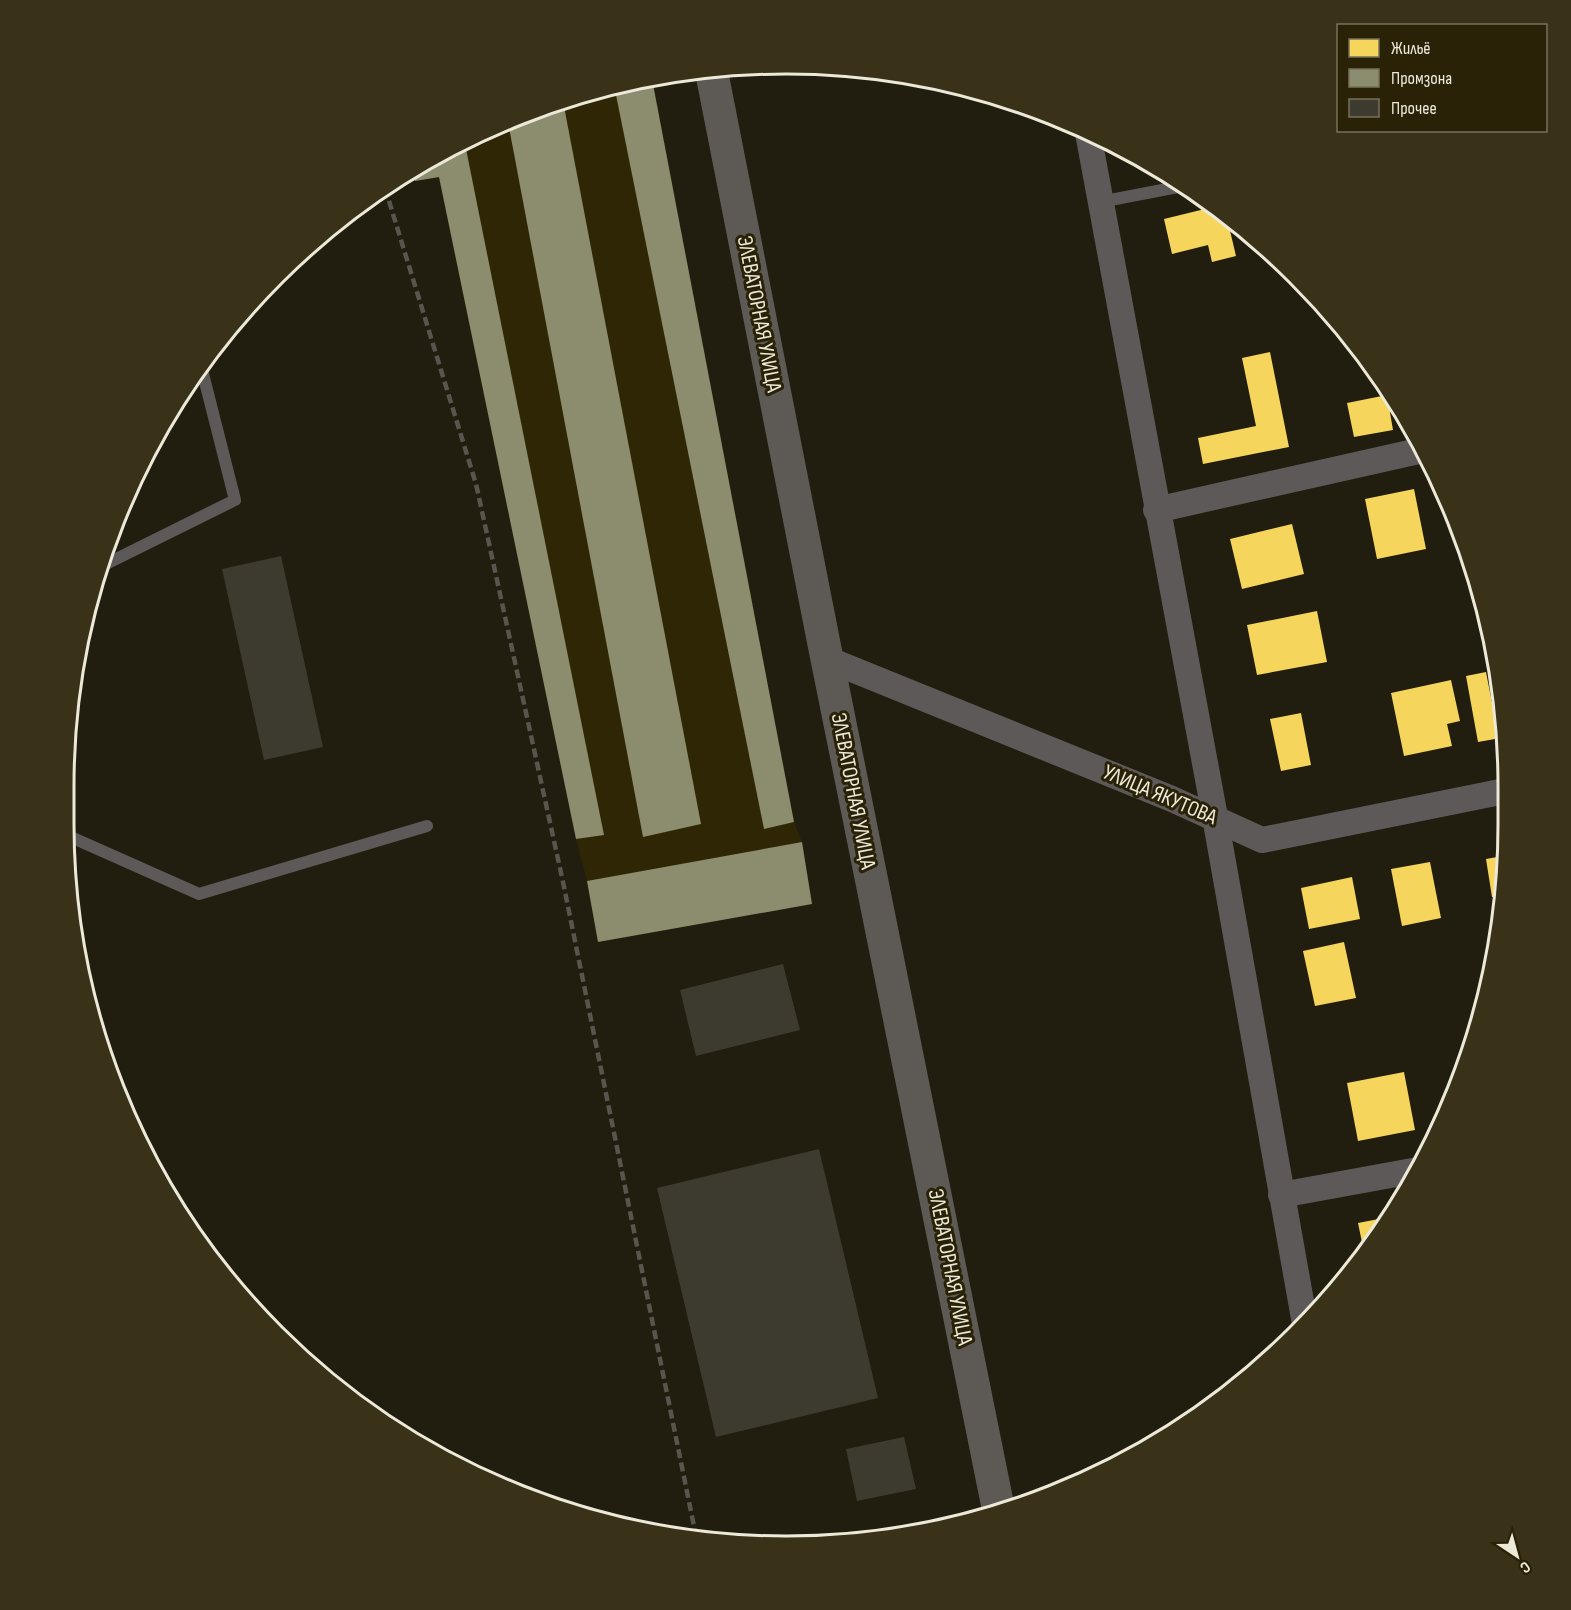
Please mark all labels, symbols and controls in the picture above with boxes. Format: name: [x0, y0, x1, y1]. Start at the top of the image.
legend: [1337, 24, 1547, 132]
text: Жильё: [1391, 38, 1431, 59]
text: Промзона: [1391, 68, 1452, 89]
text: Прочее: [1391, 98, 1437, 119]
street label: ЭЛЕВАТОРНАЯ УЛИЦА: [731, 233, 788, 395]
street label: ЭЛЕВАТОРНАЯ УЛИЦА: [825, 710, 882, 872]
street label: УЛИЦА ЯКУТОВА: [1099, 759, 1221, 831]
street label: ЭЛЕВАТОРНАЯ УЛИЦА: [922, 1186, 979, 1348]
north arrow: [1487, 1526, 1547, 1586]
text: С: [1516, 1557, 1534, 1577]

